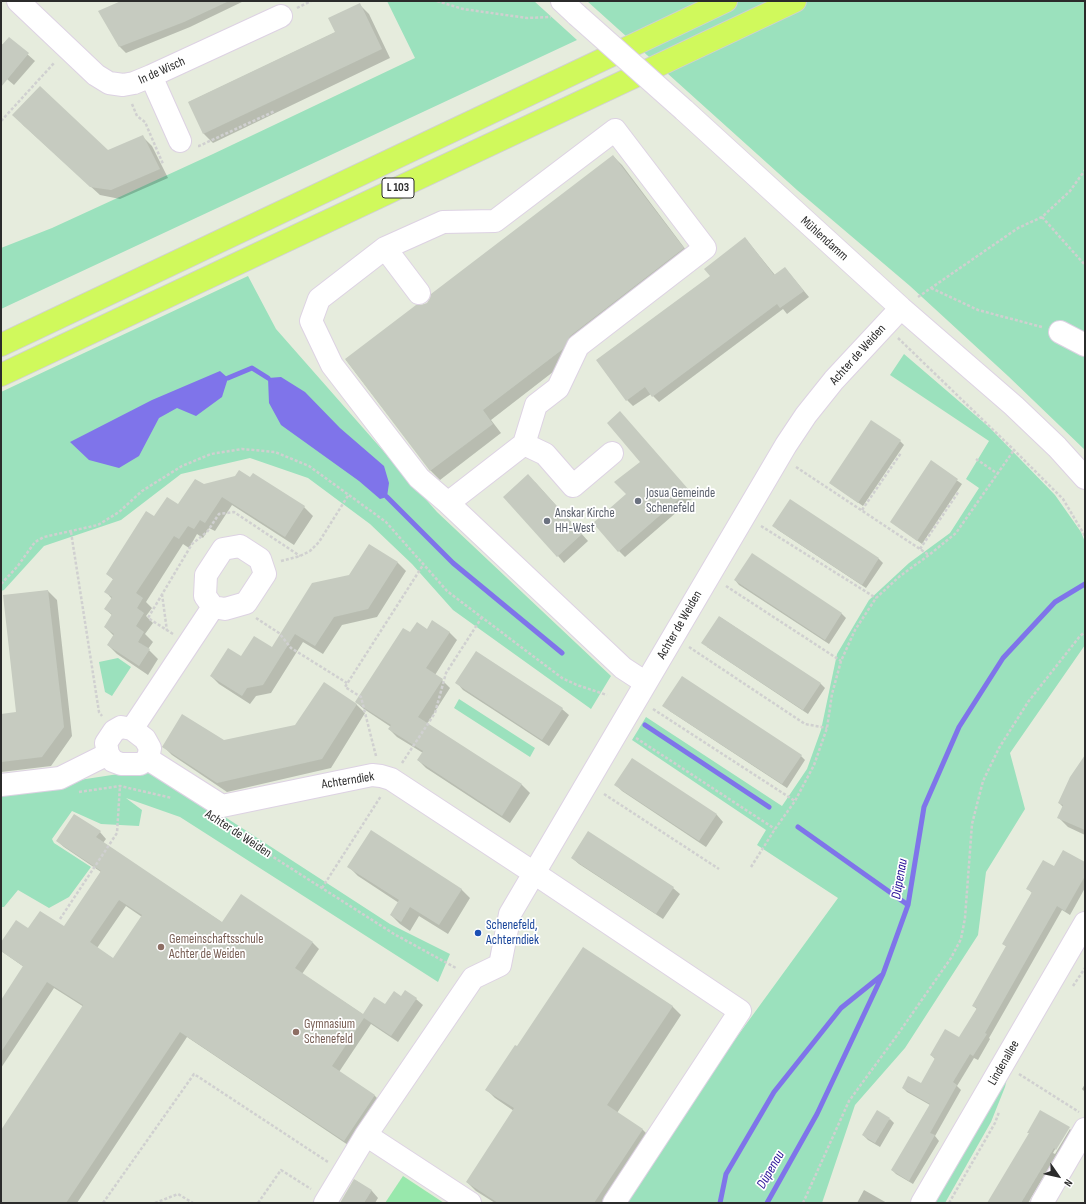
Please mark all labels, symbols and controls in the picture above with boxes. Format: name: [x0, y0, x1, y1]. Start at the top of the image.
street label: In de Wisch: [136, 54, 188, 88]
road number: L 103: [382, 178, 414, 198]
street label: Mühlendamm: [797, 213, 851, 265]
street label: Achter de Weiden: [827, 321, 889, 389]
place label: Josua Gemeinde Schenefeld: [646, 486, 715, 517]
marker: Josua Gemeinde Schenefeld: [633, 496, 643, 506]
place label: Anskar Kirche HH-West: [555, 506, 615, 537]
marker: Anskar Kirche HH-West: [542, 516, 552, 526]
street label: Achter de Weiden: [654, 588, 706, 662]
street label: Achterndiek: [321, 769, 375, 793]
street label: Achter de Weiden: [202, 807, 274, 861]
water label: Düpenau: [888, 857, 912, 901]
place label: Schenefeld, Achterndiek: [486, 918, 539, 949]
marker: Schenefeld, Achterndiek: [473, 928, 483, 938]
place label: Gemeinschaftsschule Achter de Weiden: [169, 932, 263, 963]
marker: Gemeinschaftsschule Achter de Weiden: [156, 942, 166, 952]
place label: Gymnasium Schenefeld: [304, 1017, 355, 1048]
marker: Gymnasium Schenefeld: [291, 1027, 301, 1037]
street label: Lindenallee: [985, 1038, 1023, 1088]
water label: Düpenau: [754, 1148, 788, 1192]
north arrow: [1038, 1156, 1078, 1196]
text: N: [1061, 1177, 1075, 1189]

